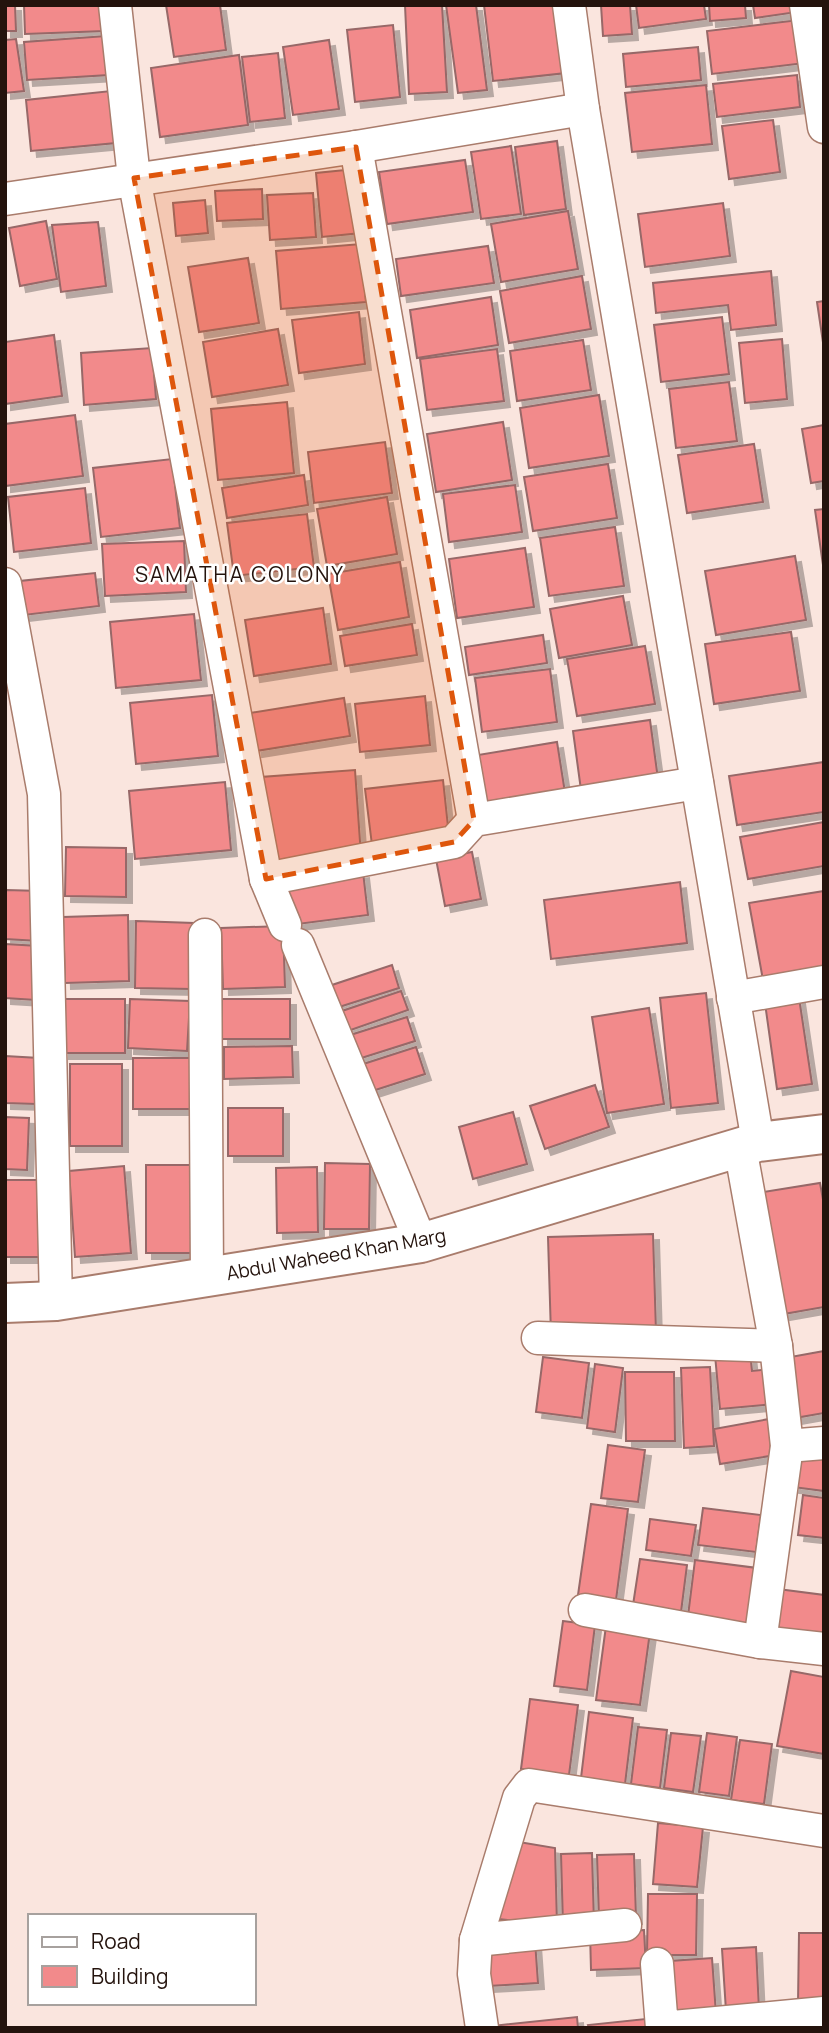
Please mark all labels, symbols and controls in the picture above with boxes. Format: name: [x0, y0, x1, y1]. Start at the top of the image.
district label: SAMATHA COLONY: [135, 560, 345, 588]
street label: Abdul Waheed Khan Marg: [224, 1222, 448, 1286]
legend: [28, 1914, 256, 2005]
text: Road: [91, 1927, 141, 1955]
text: Building: [91, 1962, 168, 1990]

